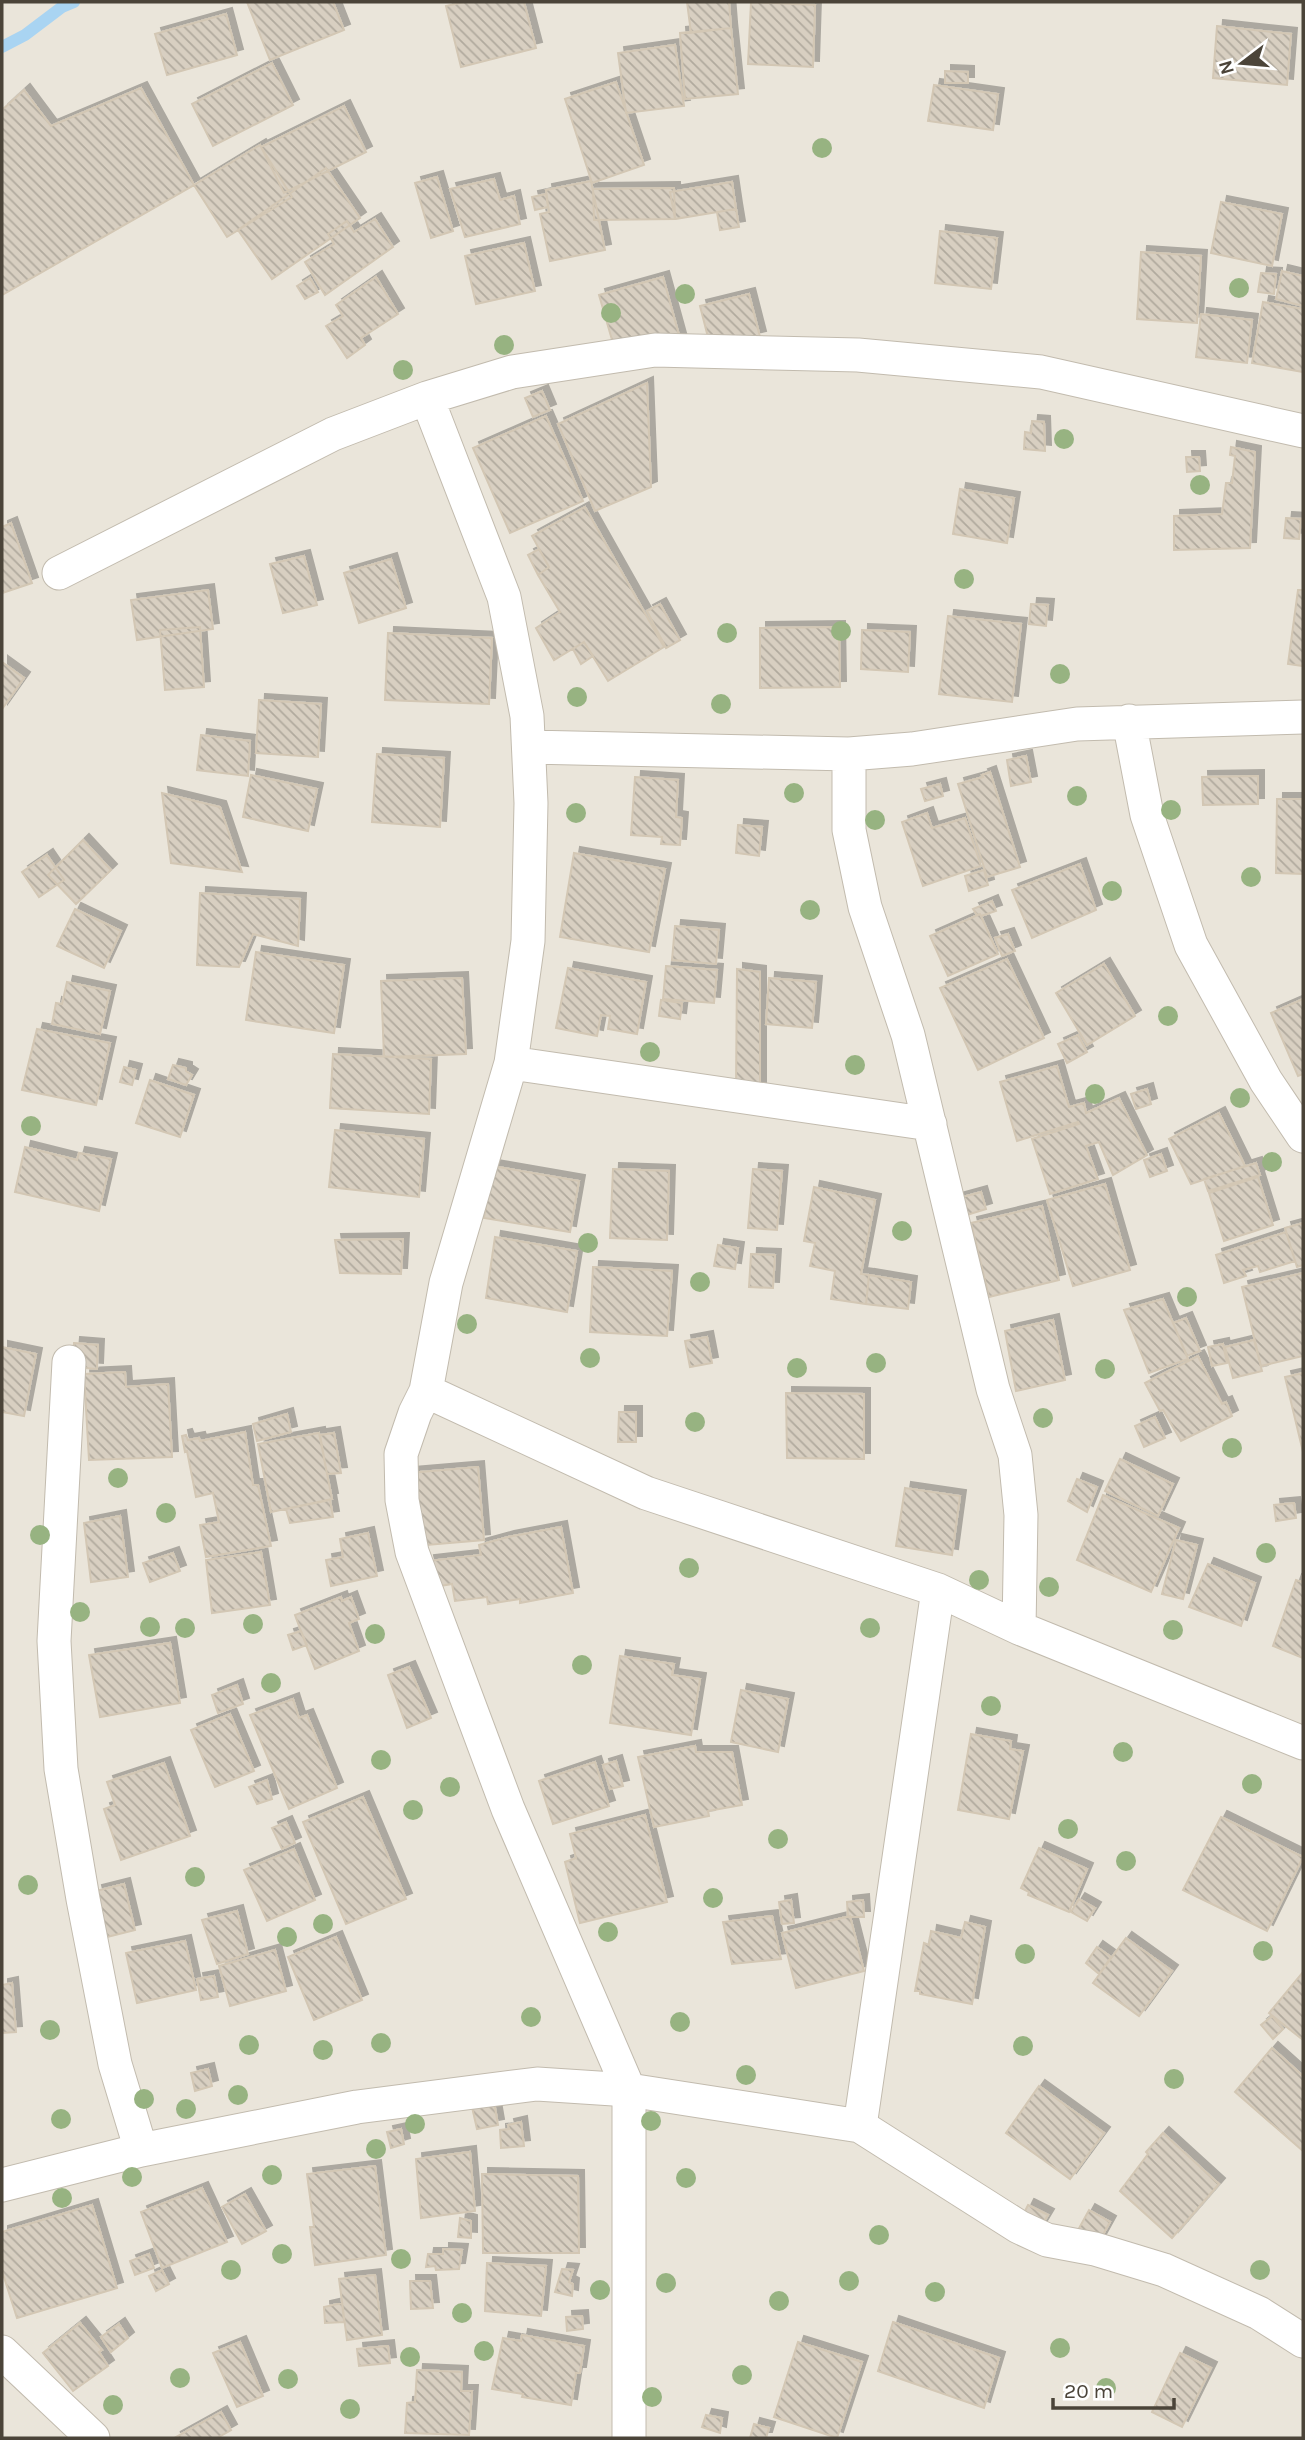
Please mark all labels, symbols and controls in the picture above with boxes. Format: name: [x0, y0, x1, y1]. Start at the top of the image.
north arrow: [1207, 28, 1277, 98]
text: N: [1214, 58, 1239, 77]
scale bar: [1053, 2366, 1174, 2410]
text: 20 m: [1064, 2379, 1113, 2403]

